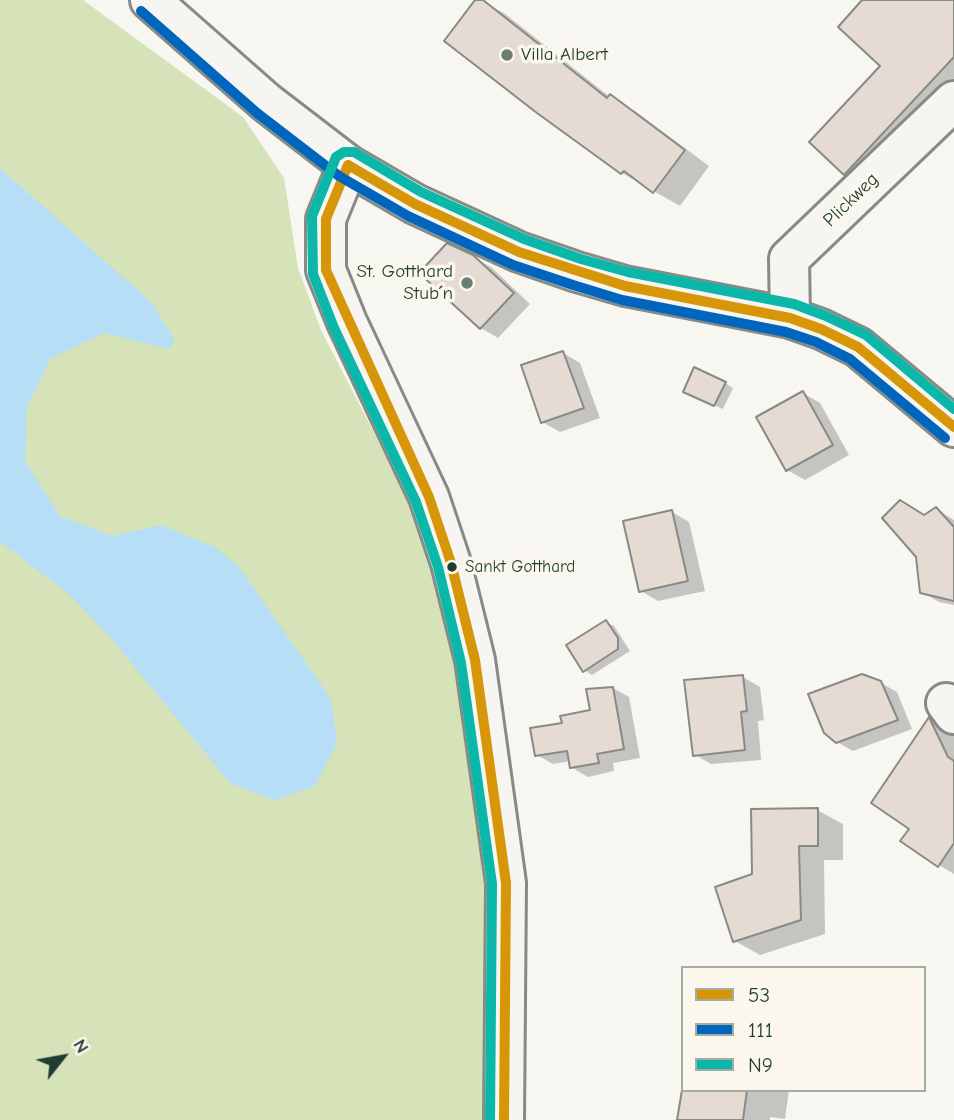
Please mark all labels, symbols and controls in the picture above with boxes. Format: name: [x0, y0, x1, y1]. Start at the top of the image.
place label: Villa Albert: [521, 44, 608, 66]
marker: Villa Albert: [499, 47, 515, 63]
street label: Plickweg: [819, 168, 883, 232]
place label: St. Gotthard Stub´n: [356, 261, 453, 305]
marker: St. Gotthard Stub´n: [459, 275, 475, 291]
place label: Sankt Gotthard: [465, 557, 575, 577]
marker: Sankt Gotthard: [445, 560, 459, 574]
legend: [681, 966, 926, 1092]
text: 53: [748, 983, 770, 1007]
text: 111: [748, 1018, 773, 1042]
north arrow: [28, 1022, 98, 1092]
text: N: [68, 1035, 94, 1057]
text: N9: [748, 1053, 773, 1077]

